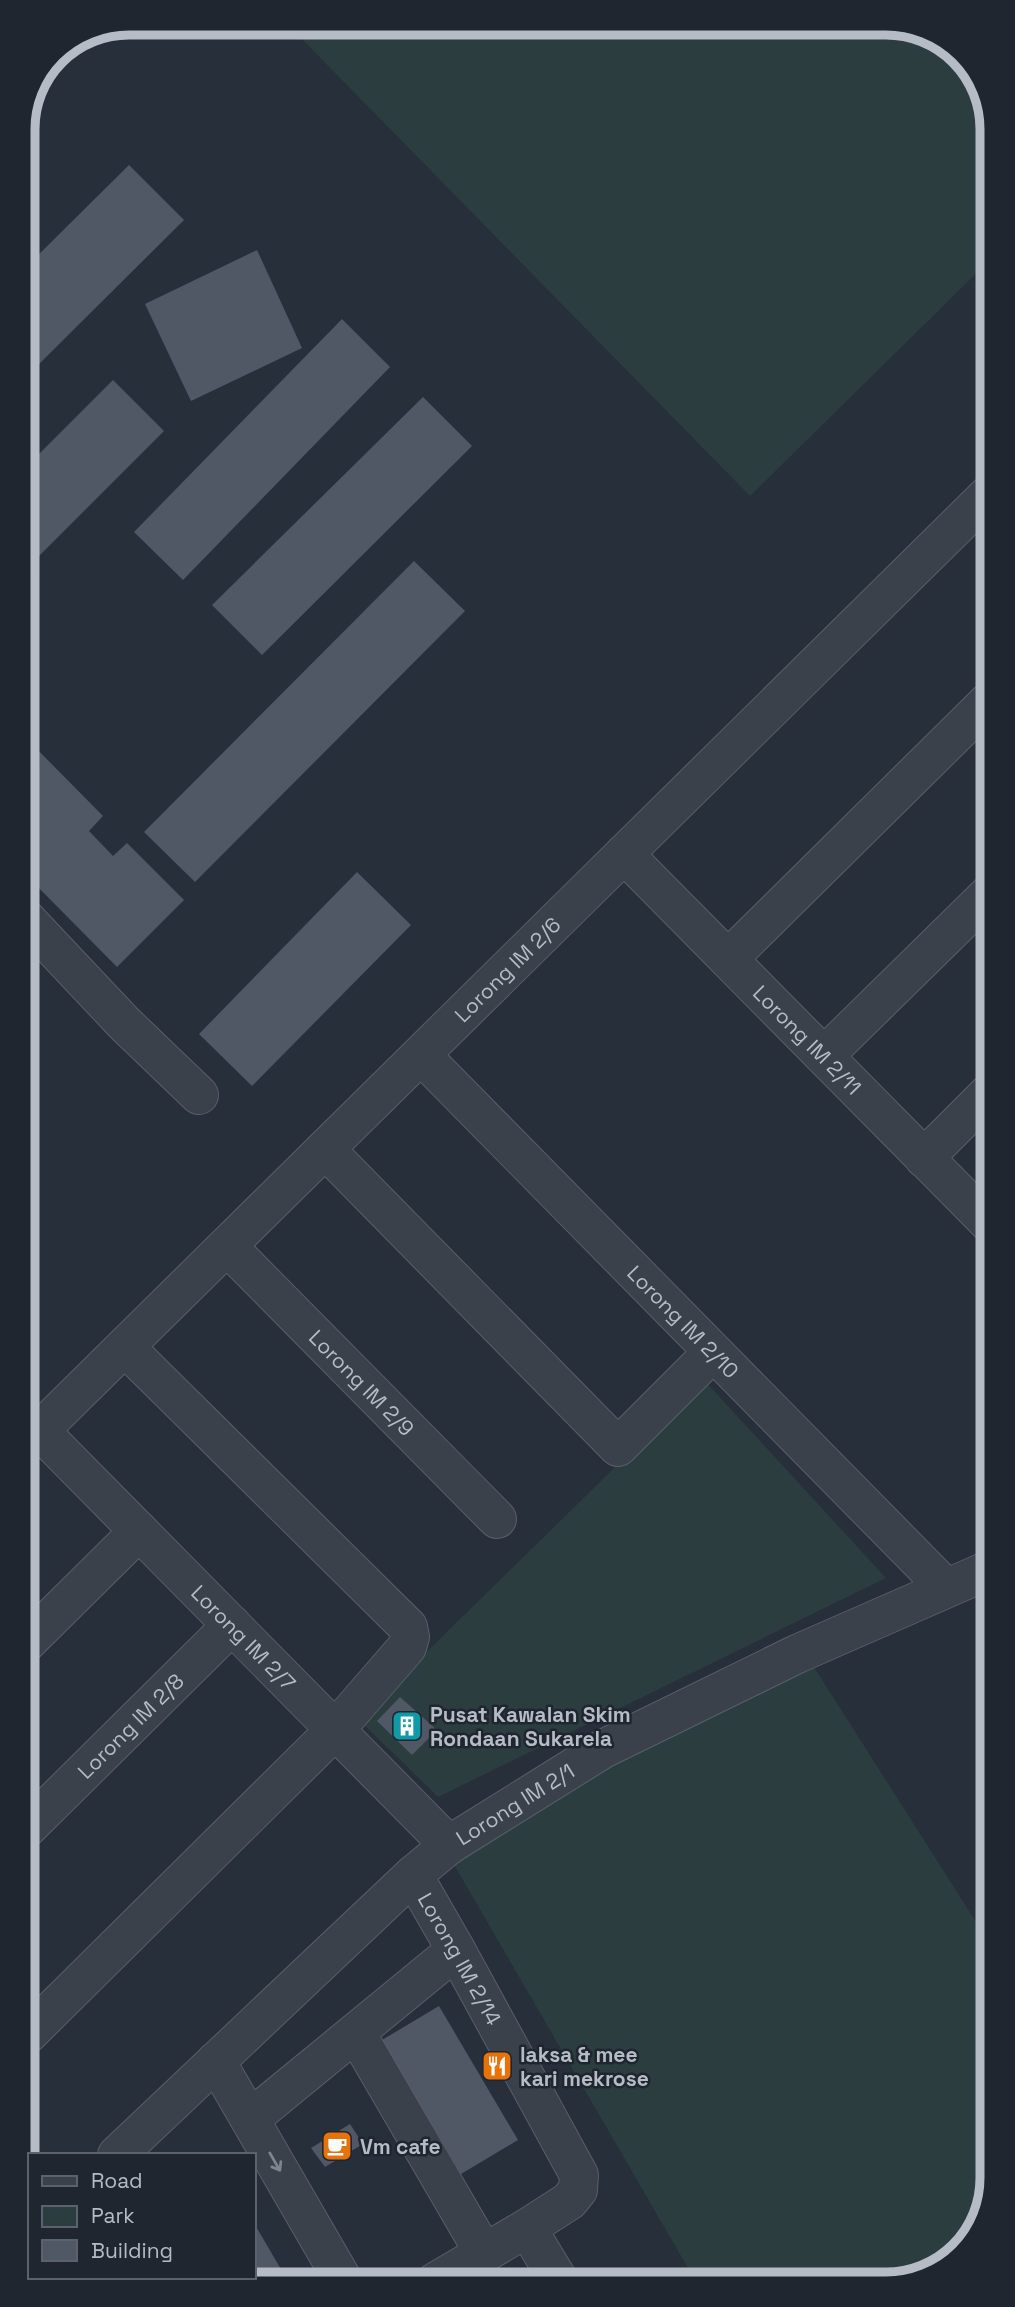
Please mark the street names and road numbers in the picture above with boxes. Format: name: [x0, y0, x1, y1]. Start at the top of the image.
street label: Lorong IM 2/6: [448, 911, 566, 1028]
street label: Lorong IM 2/11: [748, 979, 868, 1100]
street label: Lorong IM 2/10: [622, 1259, 745, 1384]
street label: Lorong IM 2/9: [304, 1324, 420, 1441]
street label: Lorong IM 2/7: [186, 1579, 302, 1696]
street label: Lorong IM 2/8: [71, 1667, 189, 1784]
street label: Lorong IM 2/1: [451, 1757, 579, 1851]
street label: Lorong IM 2/14: [412, 1887, 508, 2030]

